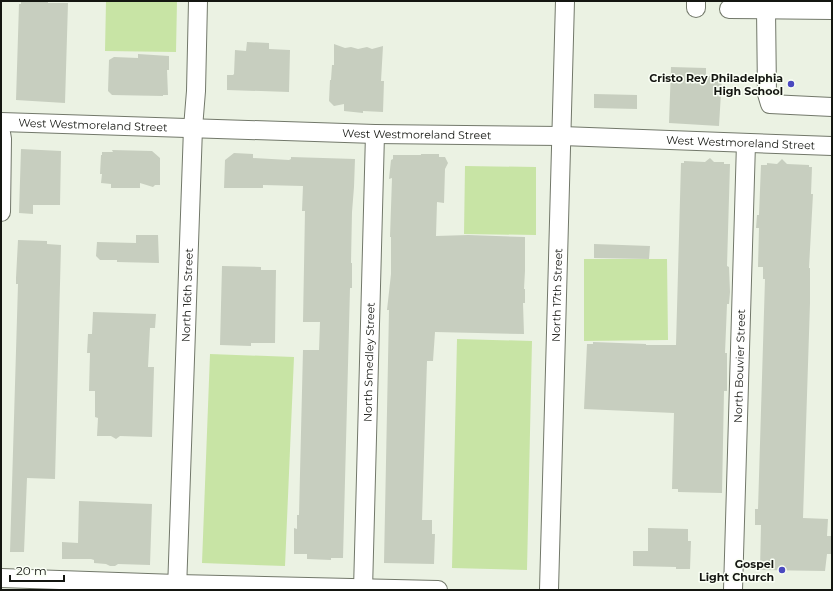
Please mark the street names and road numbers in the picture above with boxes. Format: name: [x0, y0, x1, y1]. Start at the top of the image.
street label: West Westmoreland Street: [18, 116, 168, 134]
street label: West Westmoreland Street: [342, 126, 492, 142]
street label: West Westmoreland Street: [666, 133, 816, 152]
street label: North 16th Street: [179, 247, 196, 342]
street label: North 17th Street: [549, 248, 565, 342]
street label: North Smedley Street: [360, 302, 378, 422]
street label: North Bouvier Street: [731, 308, 748, 423]

